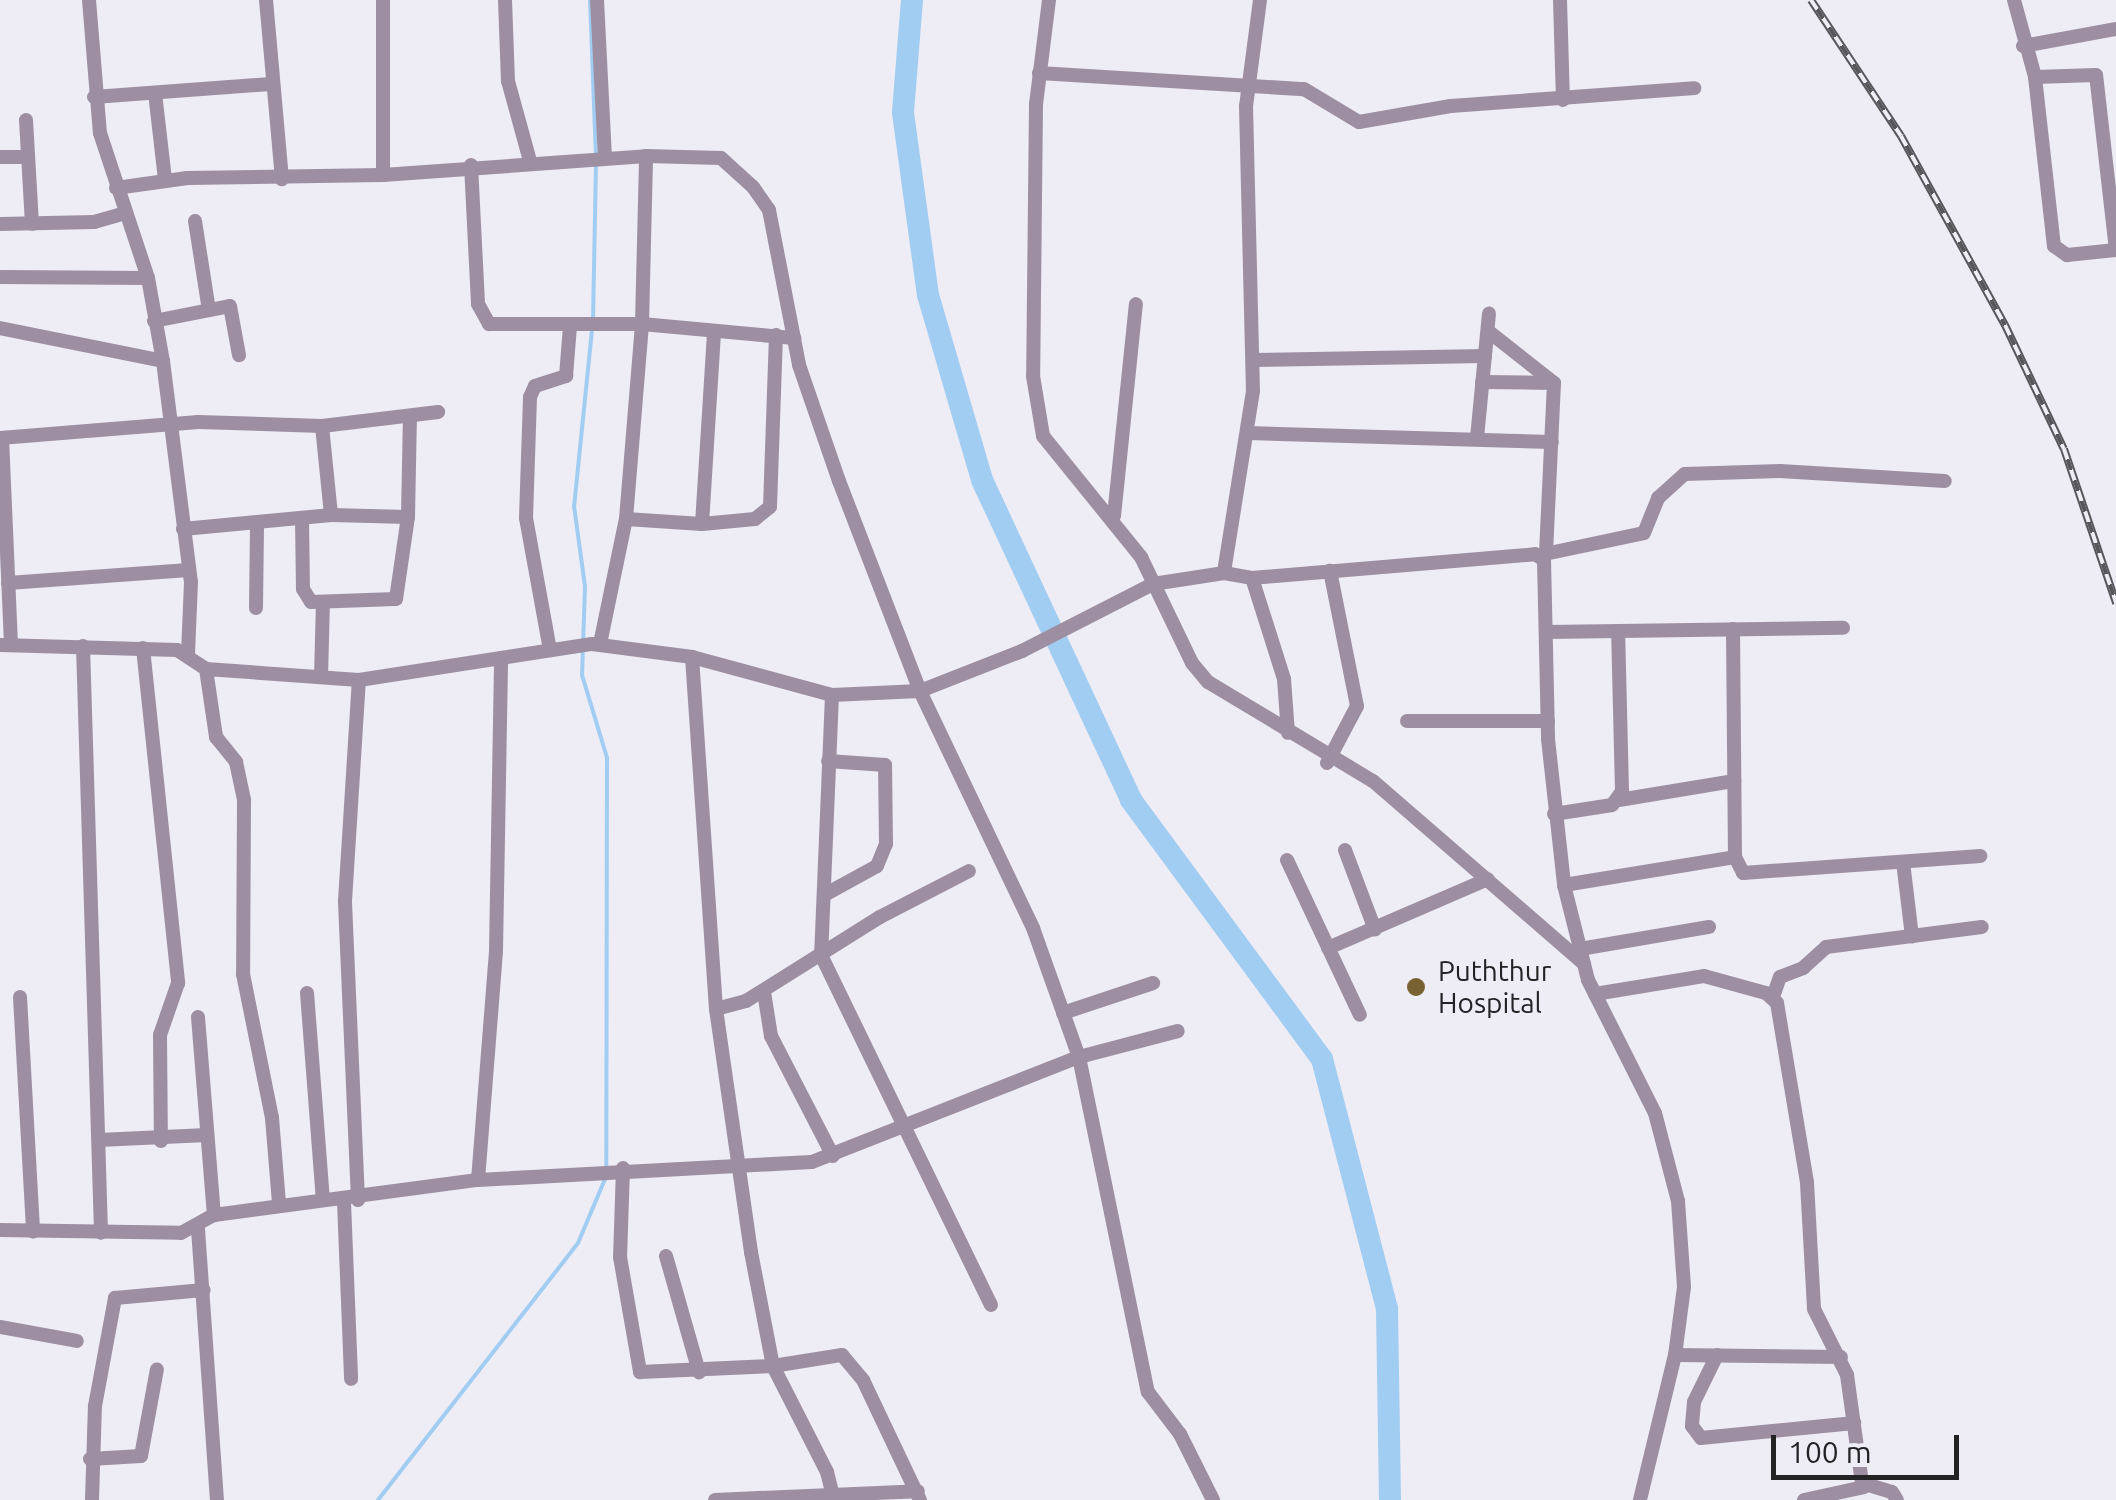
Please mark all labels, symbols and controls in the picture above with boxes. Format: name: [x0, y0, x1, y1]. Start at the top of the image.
place label: Puththur Hospital: [1438, 954, 1551, 1020]
marker: Puththur Hospital: [1403, 974, 1429, 1000]
scale bar: [1776, 1415, 1964, 1477]
text: 100 m: [1788, 1435, 1872, 1469]

